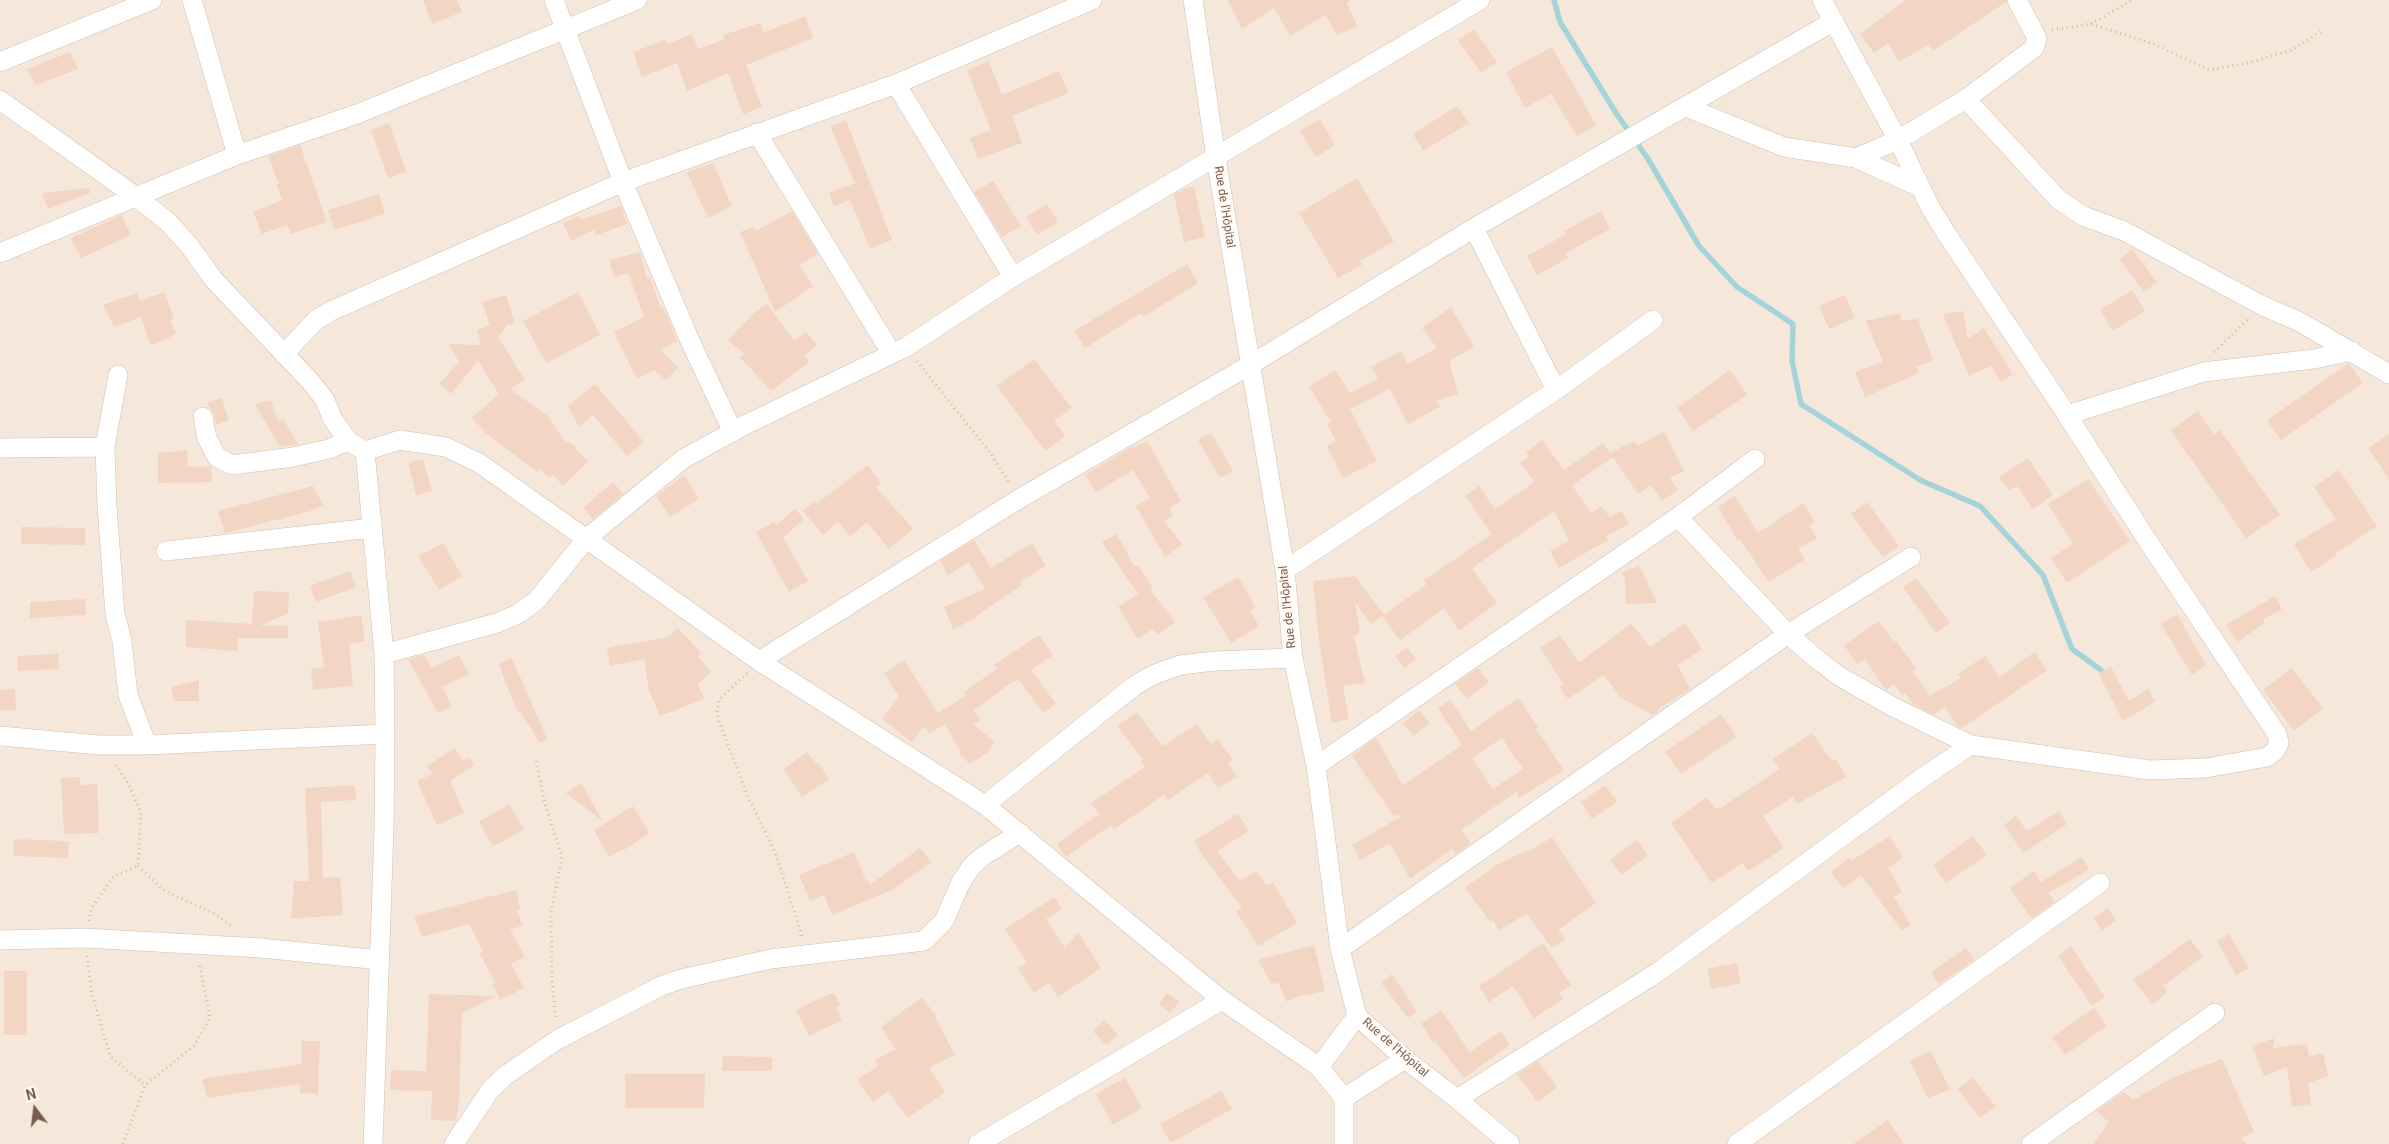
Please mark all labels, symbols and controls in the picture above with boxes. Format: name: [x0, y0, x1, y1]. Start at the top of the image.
street label: Rue de l'Hôpital: [1210, 165, 1238, 249]
street label: Rue de l'Hôpital: [1277, 565, 1299, 649]
street label: Rue de l'Hôpital: [1359, 1015, 1431, 1081]
north arrow: [10, 1084, 60, 1134]
text: N: [24, 1086, 38, 1104]

